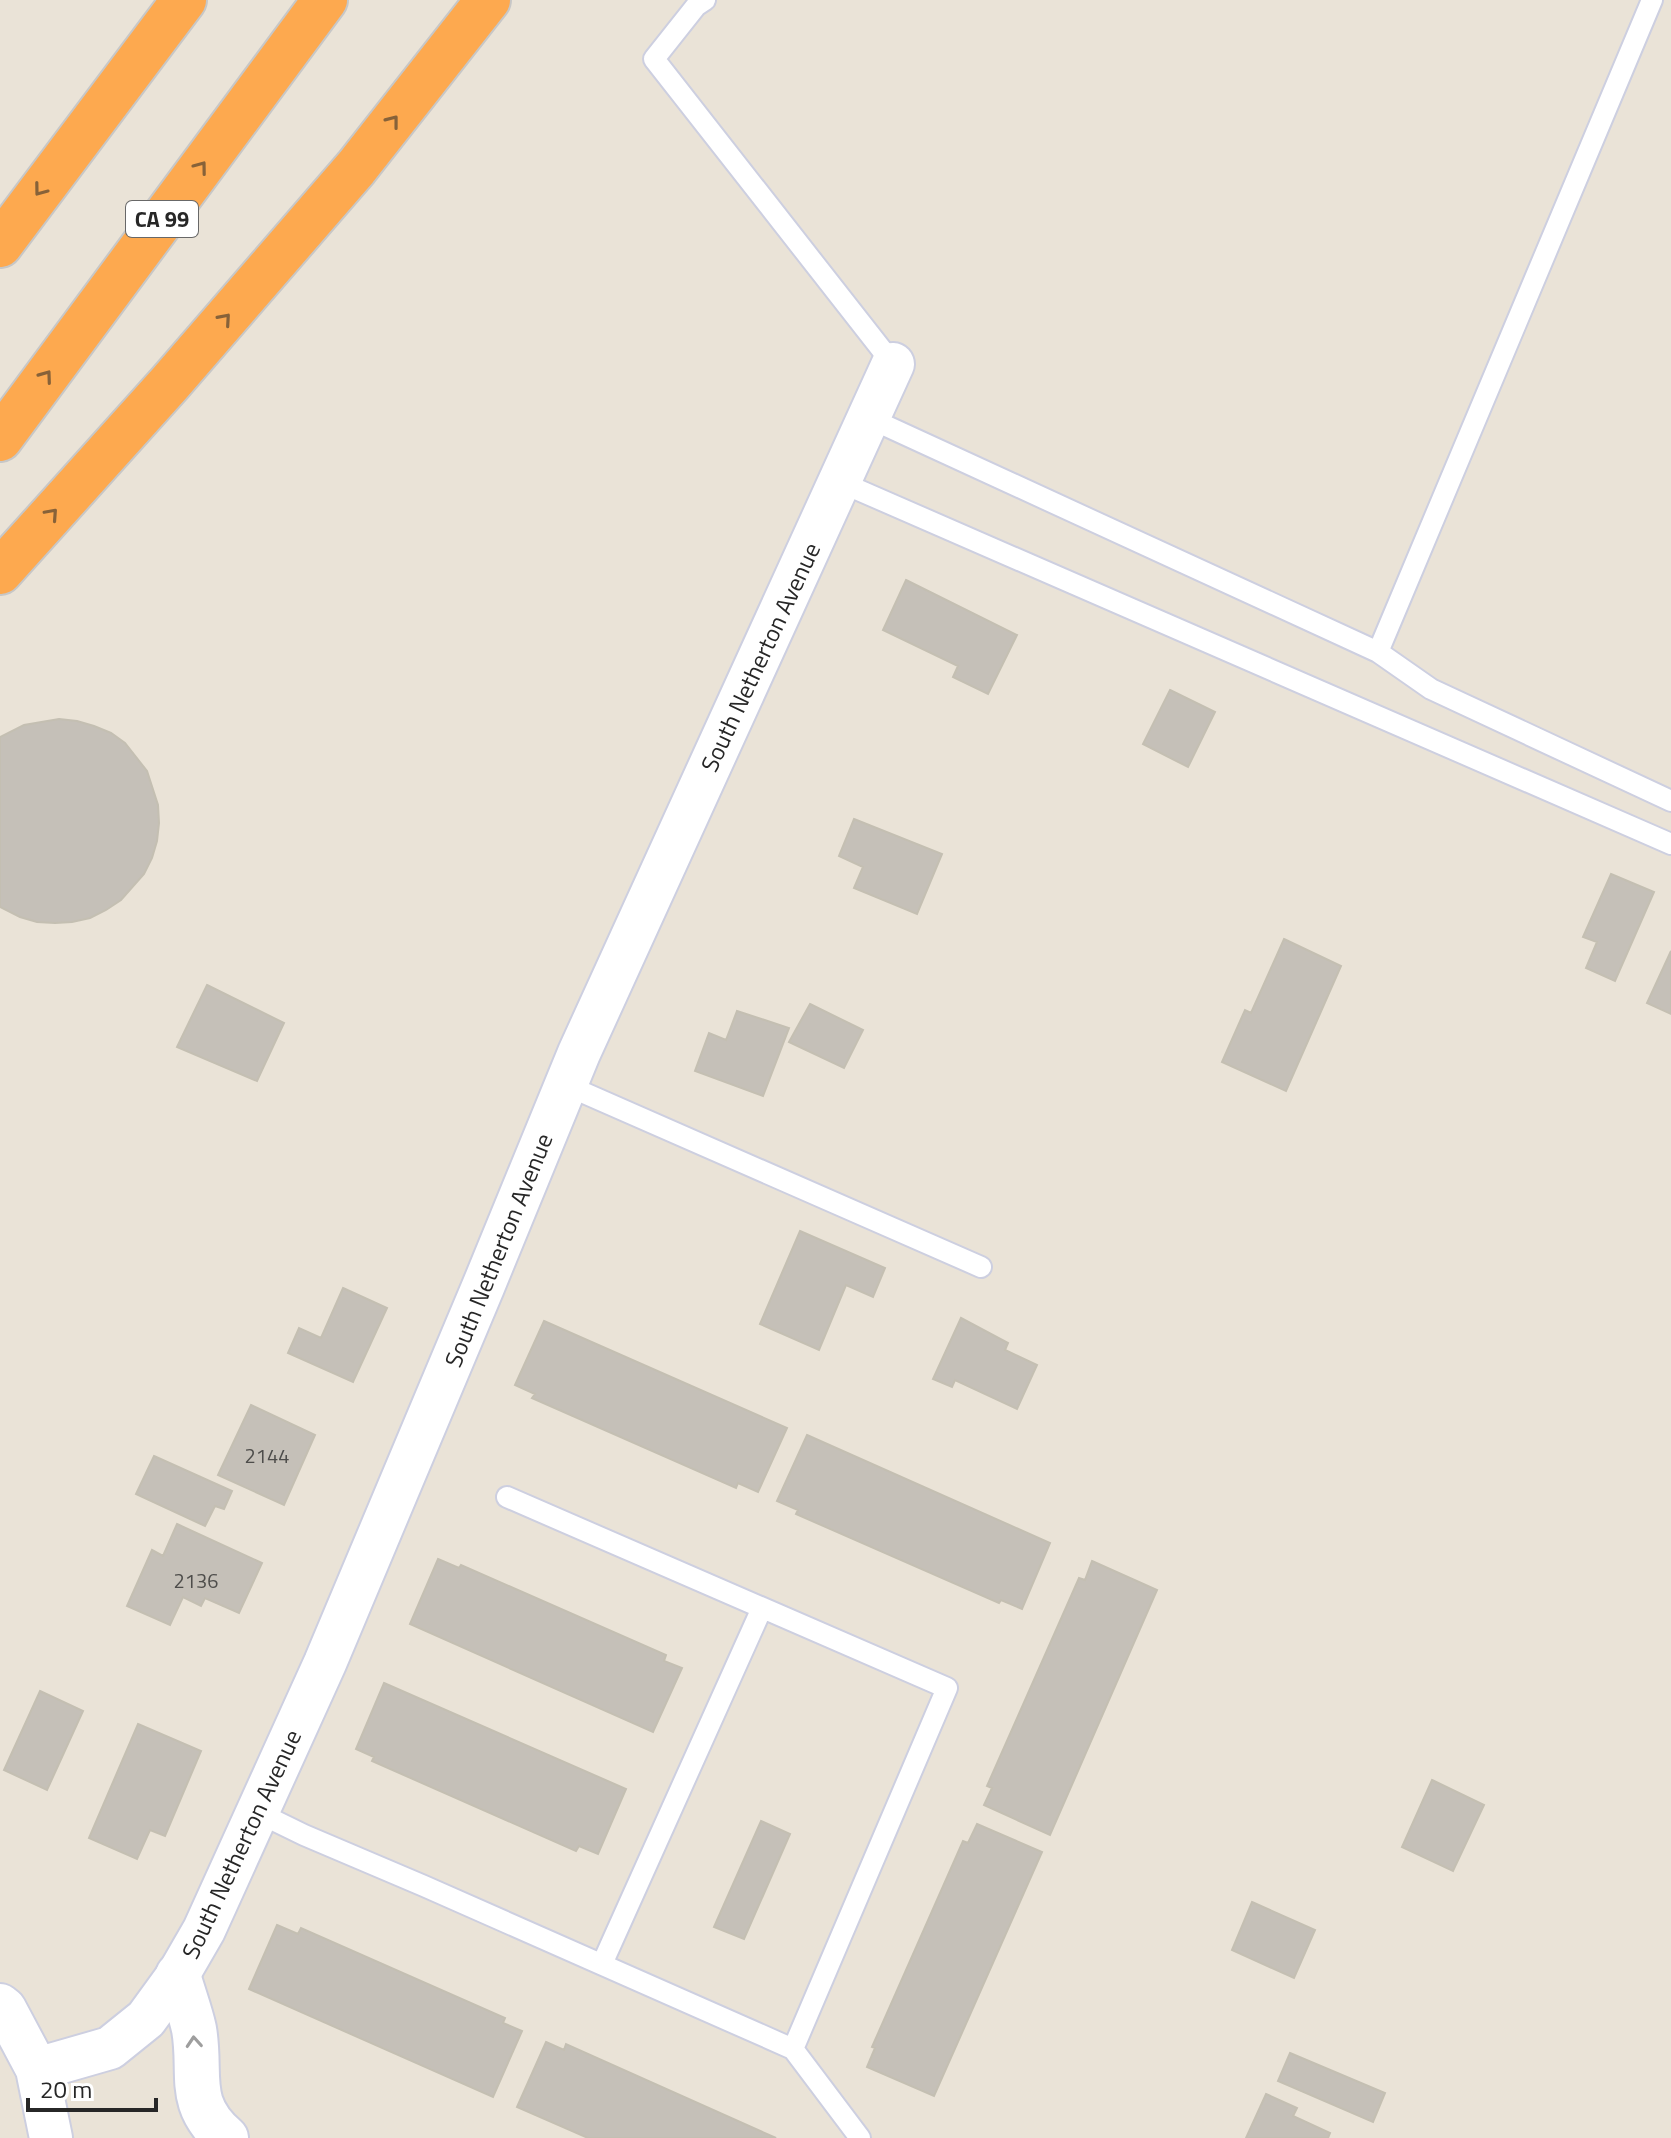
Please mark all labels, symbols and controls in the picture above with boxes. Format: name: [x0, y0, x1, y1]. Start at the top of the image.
one-way arrow: [383, 115, 397, 130]
one-way arrow: [191, 161, 206, 176]
one-way arrow: [36, 182, 50, 196]
road number: CA 99: [126, 201, 198, 237]
one-way arrow: [215, 314, 229, 329]
one-way arrow: [36, 370, 51, 385]
one-way arrow: [42, 508, 57, 523]
street label: South Netherton Avenue: [691, 536, 829, 778]
street label: South Netherton Avenue: [435, 1128, 561, 1372]
house number: 2144: [245, 1440, 289, 1471]
house number: 2136: [174, 1565, 218, 1596]
street label: South Netherton Avenue: [172, 1723, 310, 1965]
one-way arrow: [186, 2035, 203, 2048]
scale bar: [28, 2062, 156, 2112]
text: 20 m: [40, 2071, 92, 2107]

